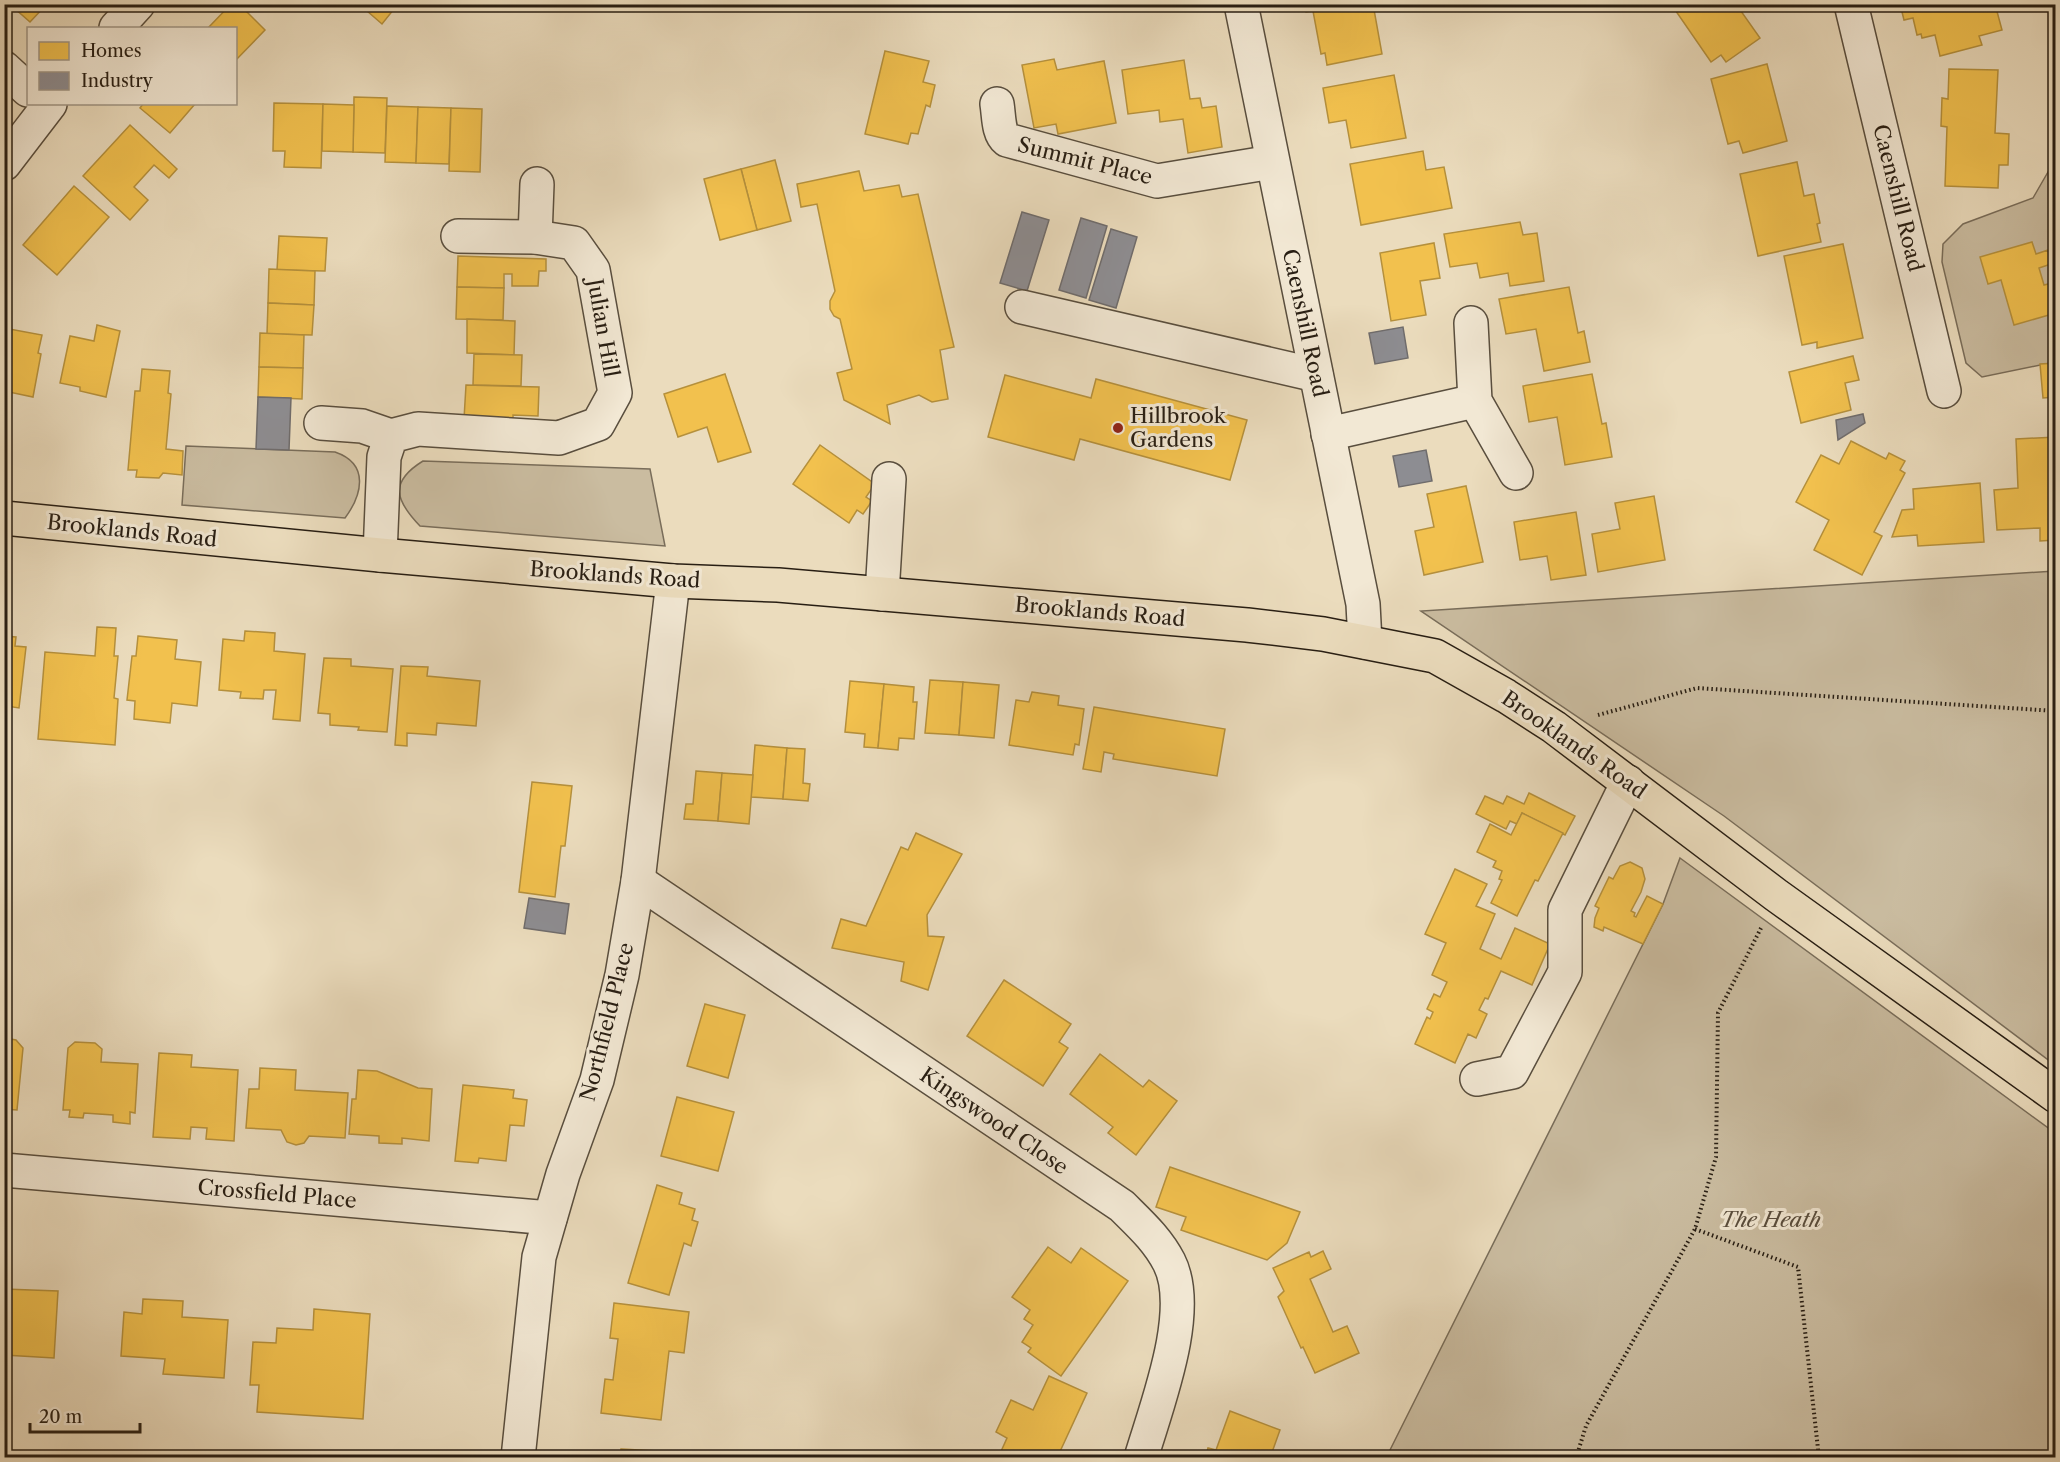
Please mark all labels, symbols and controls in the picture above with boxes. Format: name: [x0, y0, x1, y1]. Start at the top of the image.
legend: [27, 27, 237, 105]
text: Homes: [81, 40, 142, 62]
text: Industry: [81, 70, 154, 92]
street label: Caenshill Road: [1868, 122, 1929, 274]
street label: Summit Place: [1015, 132, 1155, 189]
street label: Caenshill Road: [1278, 247, 1333, 399]
street label: Julian Hill: [582, 274, 624, 379]
place label: Hillbrook Gardens: [1130, 403, 1227, 452]
marker: Hillbrook Gardens: [1111, 421, 1125, 435]
street label: Brooklands Road: [46, 509, 219, 552]
street label: Brooklands Road: [529, 556, 701, 593]
street label: Brooklands Road: [1014, 592, 1187, 631]
street label: Brooklands Road: [1497, 685, 1652, 804]
street label: Northfield Place: [575, 940, 638, 1104]
street label: Kingswood Close: [916, 1062, 1073, 1179]
street label: Crossfield Place: [196, 1174, 358, 1213]
park label: The Heath: [1721, 1207, 1821, 1232]
scale bar: [30, 1396, 140, 1434]
text: 20 m: [39, 1406, 83, 1428]

